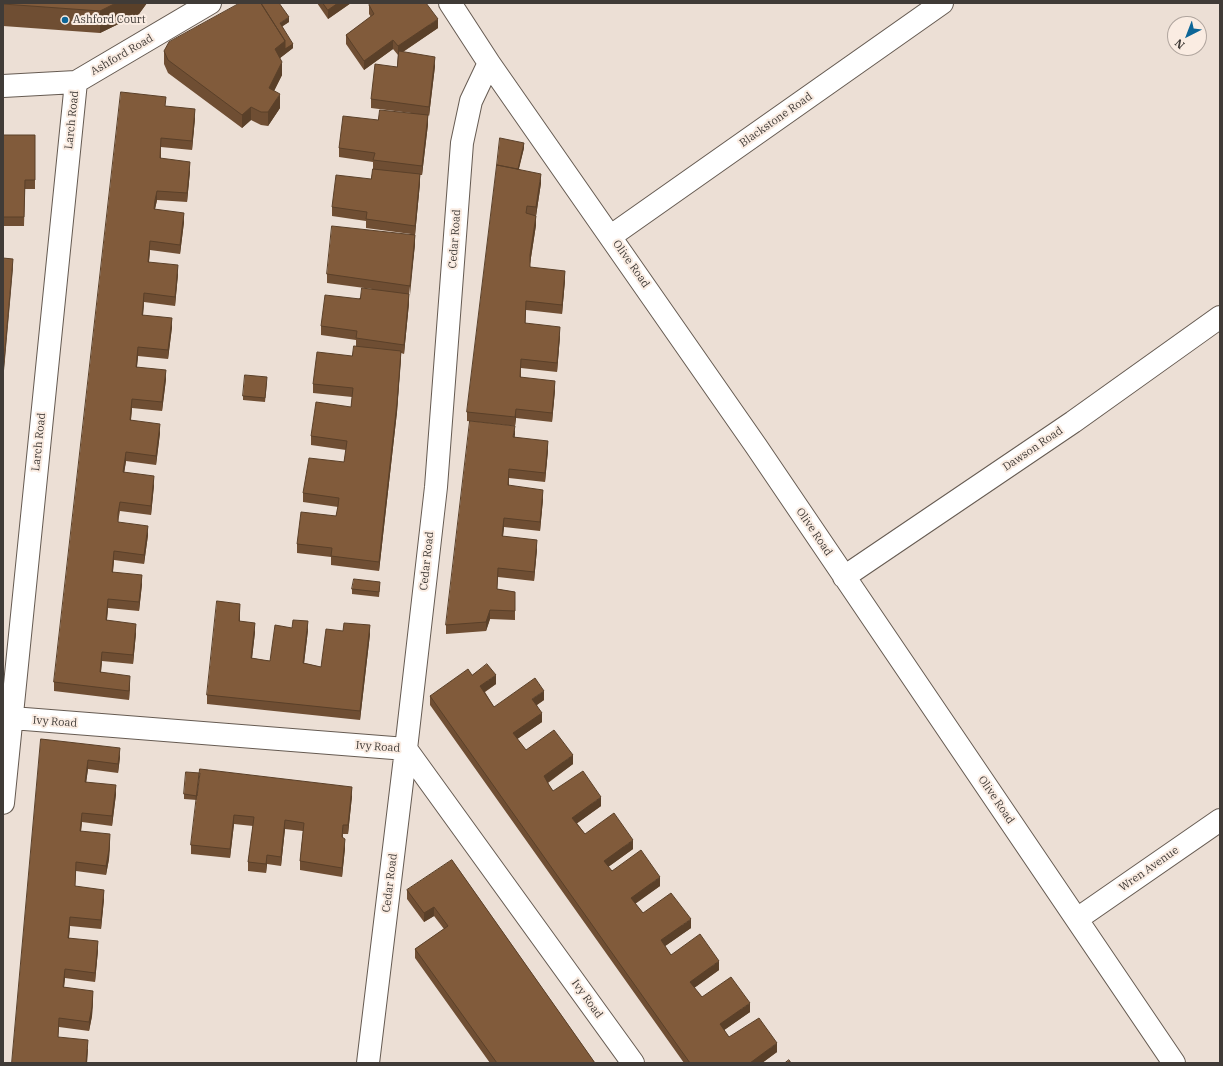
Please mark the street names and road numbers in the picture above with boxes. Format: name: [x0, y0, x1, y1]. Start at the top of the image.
street label: Ashford Road: [88, 32, 156, 78]
street label: Larch Road: [62, 90, 82, 150]
street label: Blackstone Road: [737, 90, 815, 150]
street label: Cedar Road: [446, 209, 464, 269]
street label: Olive Road: [610, 238, 652, 290]
street label: Larch Road: [29, 412, 49, 472]
street label: Dawson Road: [1000, 424, 1066, 474]
street label: Olive Road: [793, 505, 835, 559]
street label: Cedar Road: [417, 531, 437, 591]
street label: Ivy Road: [32, 714, 78, 730]
street label: Ivy Road: [355, 739, 401, 755]
street label: Olive Road: [975, 773, 1017, 827]
street label: Wren Avenue: [1117, 844, 1181, 894]
street label: Cedar Road: [380, 853, 400, 913]
street label: Ivy Road: [569, 977, 605, 1021]

